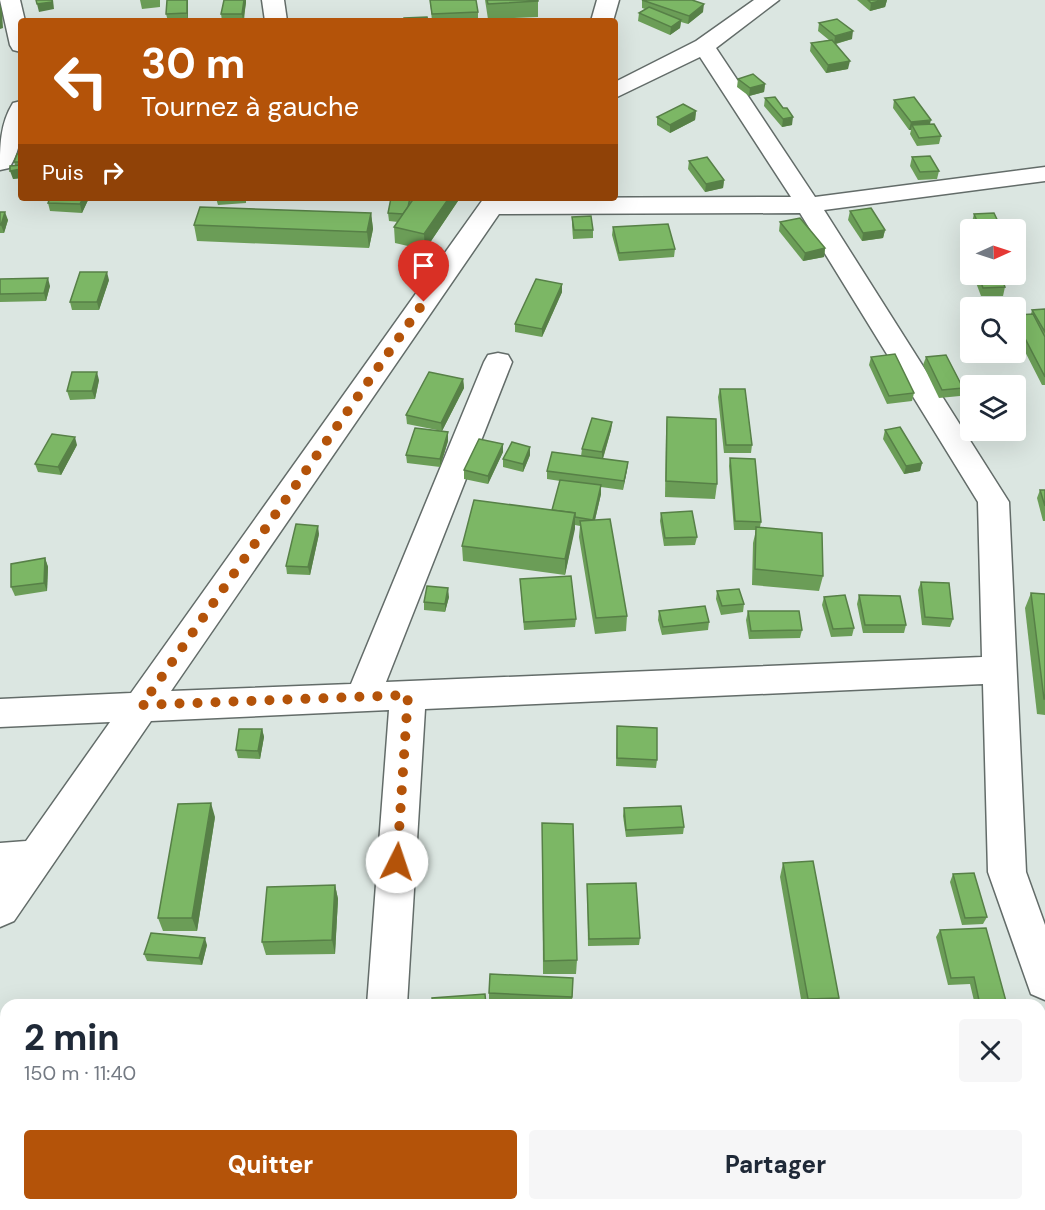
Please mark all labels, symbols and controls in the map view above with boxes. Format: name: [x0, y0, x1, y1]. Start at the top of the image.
text: 30 m: [141, 36, 245, 91]
icon: left: [42, 42, 120, 120]
text: Tournez à gauche: [141, 89, 359, 124]
icon: right: [96, 156, 129, 189]
text: Puis: [42, 158, 84, 187]
north arrow: [960, 219, 1026, 285]
map controls: [960, 219, 1026, 441]
pin: [398, 240, 449, 302]
icon: arrive: [407, 249, 440, 282]
button: search: [960, 297, 1026, 363]
button: layers: [960, 375, 1026, 441]
position arrow: [365, 830, 429, 894]
text: 2 min: [24, 1014, 120, 1061]
button: close: [959, 1019, 1022, 1082]
text: 150 m · 11:40: [24, 1060, 136, 1086]
button: Quitter: [24, 1130, 517, 1199]
button: Partager: [529, 1130, 1022, 1199]

